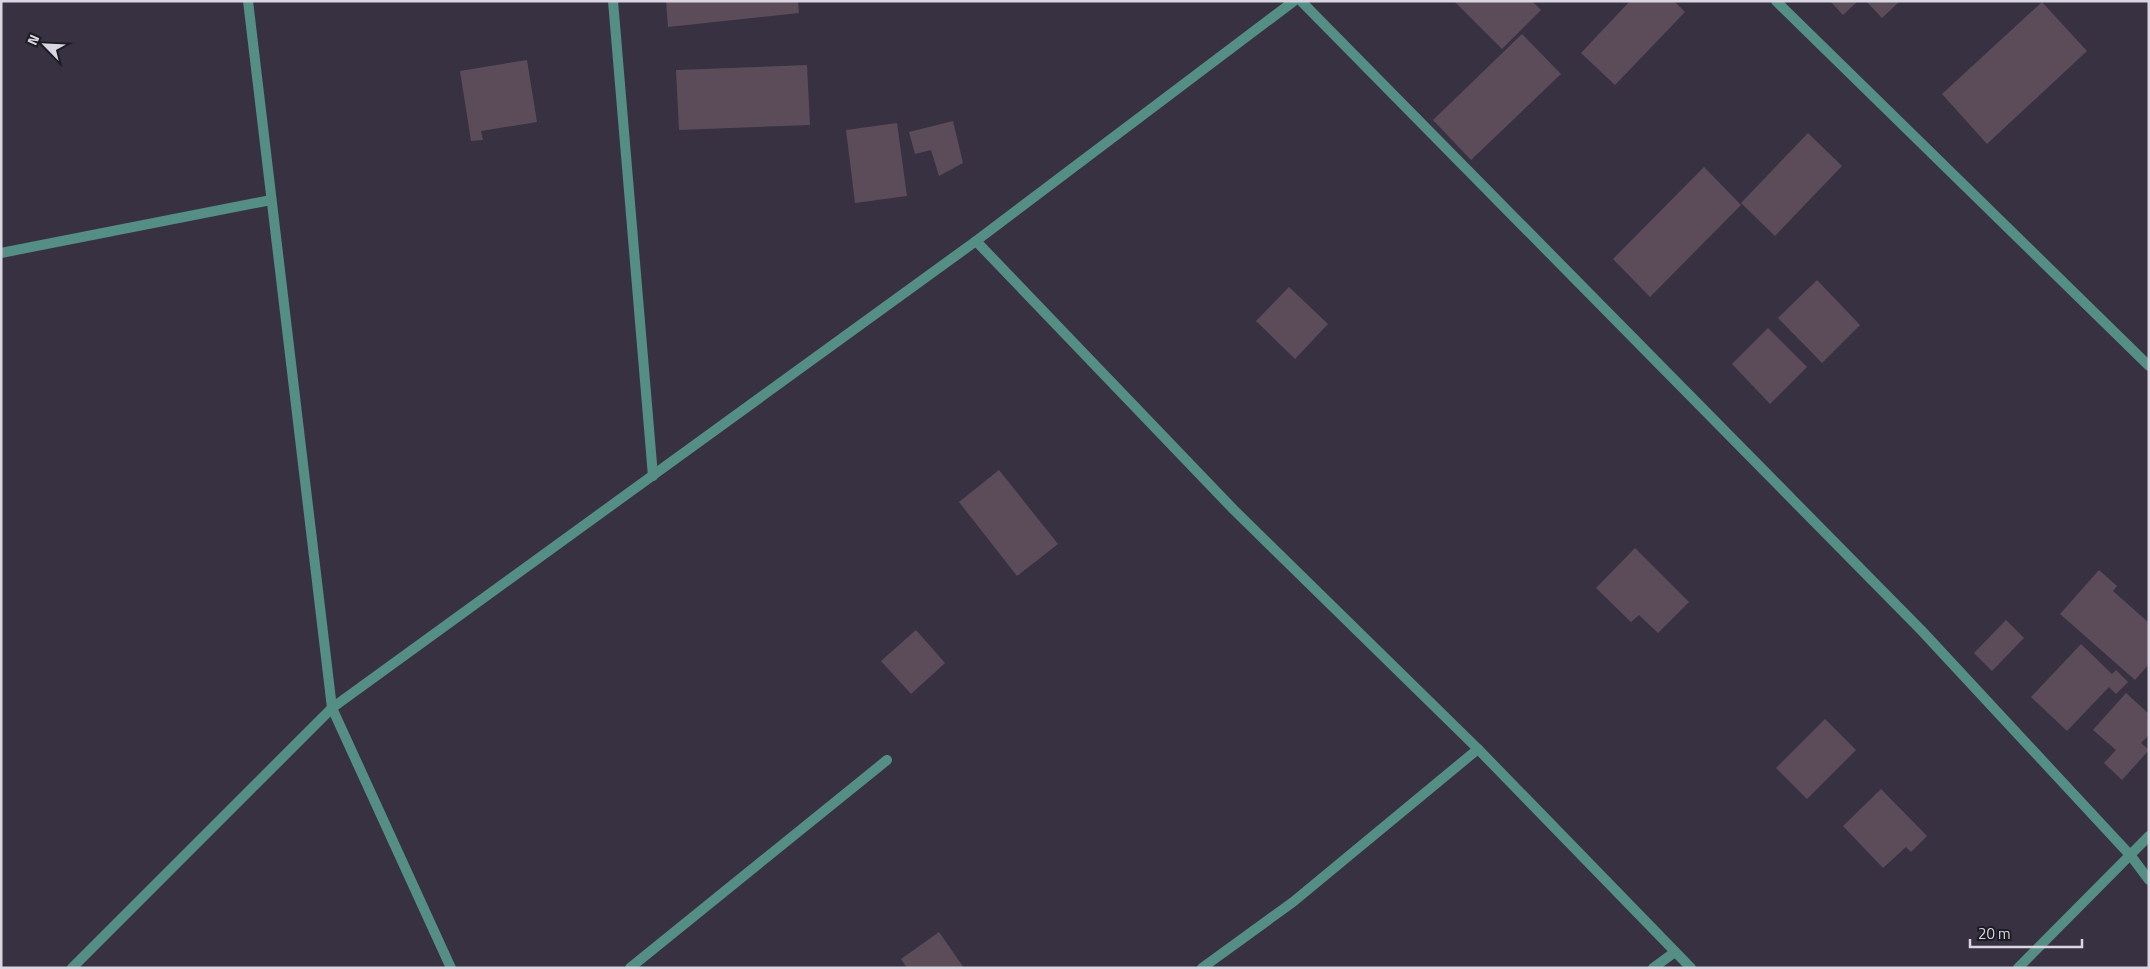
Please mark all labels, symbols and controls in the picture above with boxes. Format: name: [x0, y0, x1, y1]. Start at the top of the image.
north arrow: [20, 20, 70, 70]
text: N: [21, 31, 44, 48]
scale bar: [1970, 916, 2082, 948]
text: 20 m: [1978, 922, 2011, 945]

